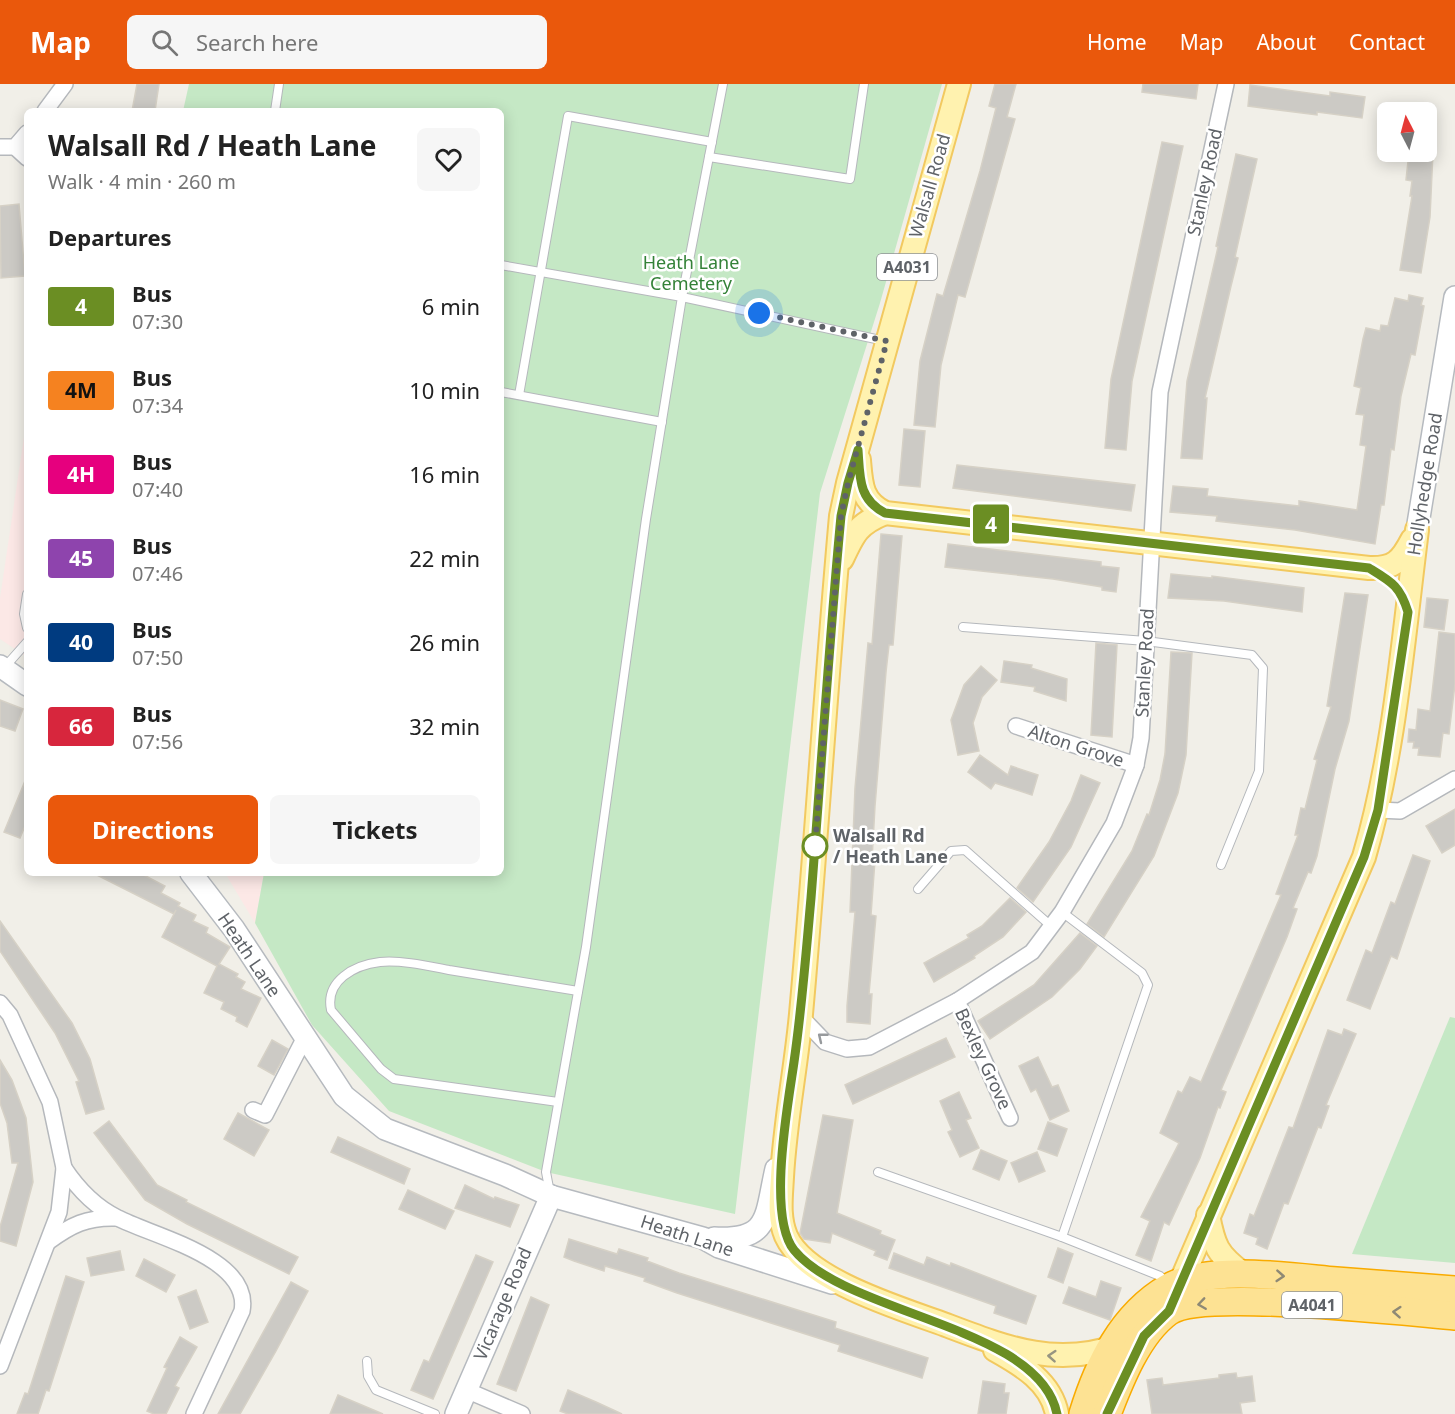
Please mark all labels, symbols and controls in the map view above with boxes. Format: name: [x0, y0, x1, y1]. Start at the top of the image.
search box: [127, 15, 547, 69]
text: Map: [30, 23, 91, 61]
icon: search: [148, 26, 181, 59]
text: Search here: [196, 27, 318, 57]
text: Home: [1087, 28, 1147, 56]
text: Map: [1180, 28, 1223, 56]
text: About: [1256, 28, 1316, 56]
text: Contact: [1349, 28, 1425, 56]
north arrow: [1377, 102, 1437, 162]
map controls: [1377, 102, 1437, 162]
text: Walsall Rd / Heath Lane: [48, 126, 377, 164]
street label: Stanley Road: [1181, 126, 1227, 238]
button: heart: [417, 128, 480, 191]
street label: Walsall Road: [903, 131, 955, 240]
text: Walk · 4 min · 260 m: [48, 168, 236, 195]
text: Departures: [48, 222, 172, 252]
park label: Heath Lane Cemetery: [643, 250, 739, 295]
road number: A4031: [877, 254, 937, 280]
text: Bus: [132, 278, 172, 308]
text: 6 min: [422, 291, 480, 321]
text: 4: [75, 292, 87, 320]
your location: [744, 298, 774, 328]
text: 07:30: [132, 308, 183, 335]
text: Bus: [132, 362, 172, 392]
text: 10 min: [409, 375, 480, 405]
text: 4M: [65, 376, 97, 404]
text: 07:34: [132, 392, 183, 419]
street label: Hollyhedge Road: [1401, 411, 1447, 557]
text: Bus: [132, 446, 172, 476]
text: 16 min: [409, 459, 480, 489]
text: 4H: [67, 460, 95, 488]
text: 07:40: [132, 476, 183, 503]
line badge: 4: [972, 504, 1010, 544]
text: 4: [985, 510, 997, 538]
text: Bus: [132, 530, 172, 560]
text: 22 min: [409, 543, 480, 573]
text: 45: [69, 544, 93, 572]
text: 07:46: [132, 560, 183, 587]
street label: Stanley Road: [1129, 608, 1159, 718]
text: Bus: [132, 614, 172, 644]
text: 26 min: [409, 627, 480, 657]
text: 40: [69, 628, 93, 656]
text: 07:50: [132, 644, 183, 671]
text: Bus: [132, 698, 172, 728]
text: 32 min: [409, 711, 480, 741]
text: 66: [69, 712, 93, 740]
street label: Alton Grove: [1025, 718, 1127, 772]
text: 07:56: [132, 728, 183, 755]
button: Directions: [48, 795, 258, 864]
button: Tickets: [270, 795, 480, 864]
place label: Walsall Rd / Heath Lane: [833, 823, 948, 868]
marker: Walsall Rd / Heath Lane: [802, 833, 828, 859]
street label: Heath Lane: [213, 908, 287, 1001]
street label: Bexley Grove: [950, 1004, 1018, 1113]
one-way arrow: [818, 1033, 829, 1044]
street label: Heath Lane: [638, 1209, 737, 1261]
street label: Vicarage Road: [467, 1243, 537, 1364]
one-way arrow: [1275, 1269, 1284, 1282]
road number: A4041: [1282, 1292, 1342, 1318]
one-way arrow: [1198, 1298, 1207, 1310]
one-way arrow: [1392, 1305, 1401, 1318]
one-way arrow: [1047, 1349, 1056, 1362]

